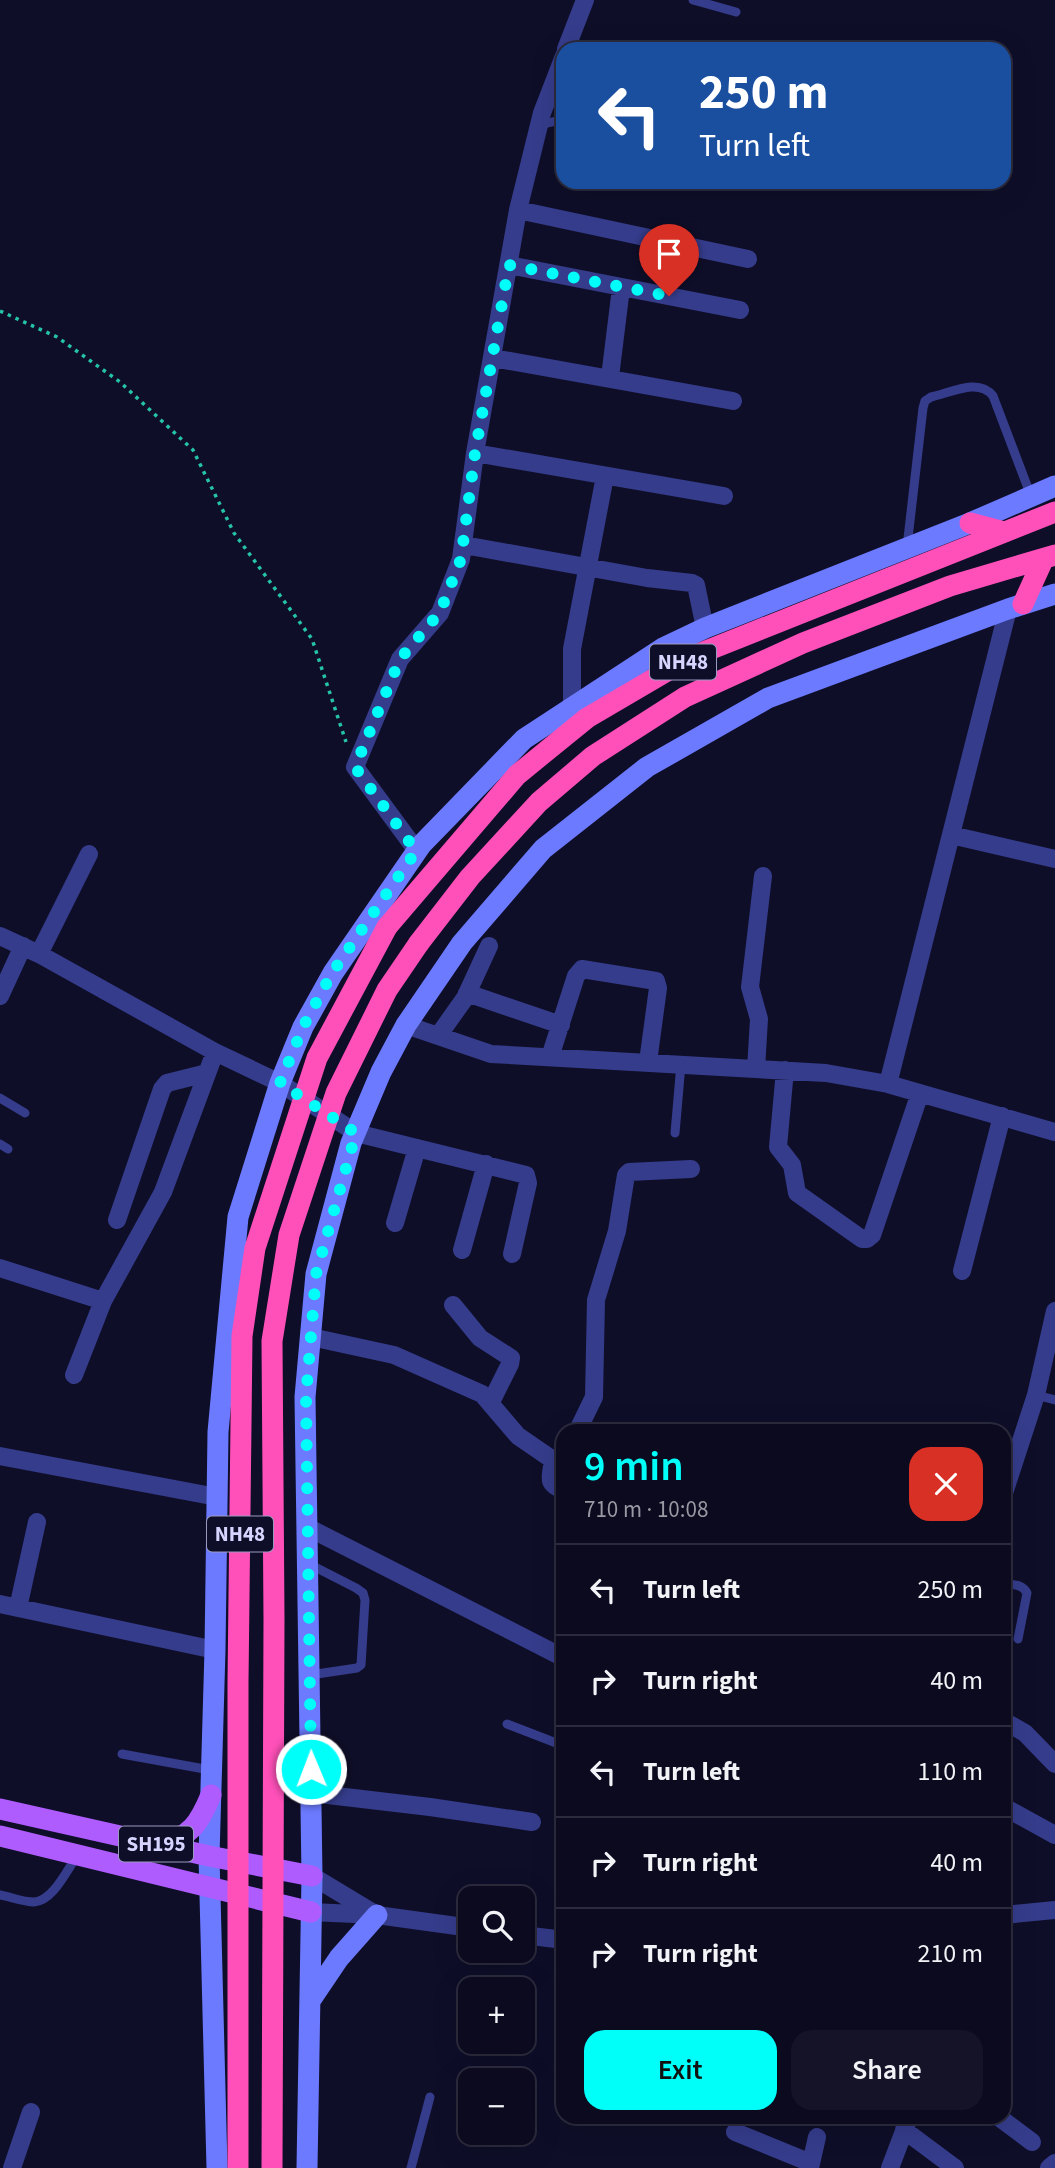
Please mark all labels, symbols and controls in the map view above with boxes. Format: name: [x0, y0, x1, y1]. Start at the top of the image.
text: 250 m: [699, 58, 828, 128]
icon: left: [584, 70, 675, 161]
text: Turn left: [699, 123, 810, 169]
pin: [639, 224, 699, 296]
icon: arrive: [650, 235, 688, 273]
road number: NH48: [650, 644, 716, 680]
text: 9 min: [584, 1437, 684, 1497]
button: close: [909, 1447, 983, 1521]
text: 710 m · 10:08: [584, 1493, 708, 1526]
road number: NH48: [207, 1516, 273, 1552]
icon: left: [584, 1571, 622, 1609]
text: Turn left: [643, 1571, 740, 1608]
text: 250 m: [917, 1571, 983, 1608]
icon: right: [584, 1662, 622, 1700]
text: Turn right: [643, 1662, 758, 1699]
text: 40 m: [930, 1662, 983, 1699]
position arrow: [274, 1732, 348, 1806]
icon: left: [584, 1753, 622, 1791]
text: Turn left: [643, 1753, 740, 1790]
text: 110 m: [917, 1753, 983, 1790]
road number: SH195: [119, 1826, 193, 1862]
icon: right: [584, 1844, 622, 1882]
text: Turn right: [643, 1844, 758, 1881]
text: 40 m: [930, 1844, 983, 1881]
map controls: [458, 1886, 535, 2145]
button: search: [458, 1886, 535, 1963]
icon: right: [584, 1935, 622, 1973]
text: Turn right: [643, 1935, 758, 1972]
text: 210 m: [917, 1935, 983, 1972]
button: +: [458, 1977, 535, 2054]
button: Exit: [584, 2030, 777, 2110]
button: Share: [791, 2030, 983, 2110]
button: −: [458, 2068, 535, 2145]

